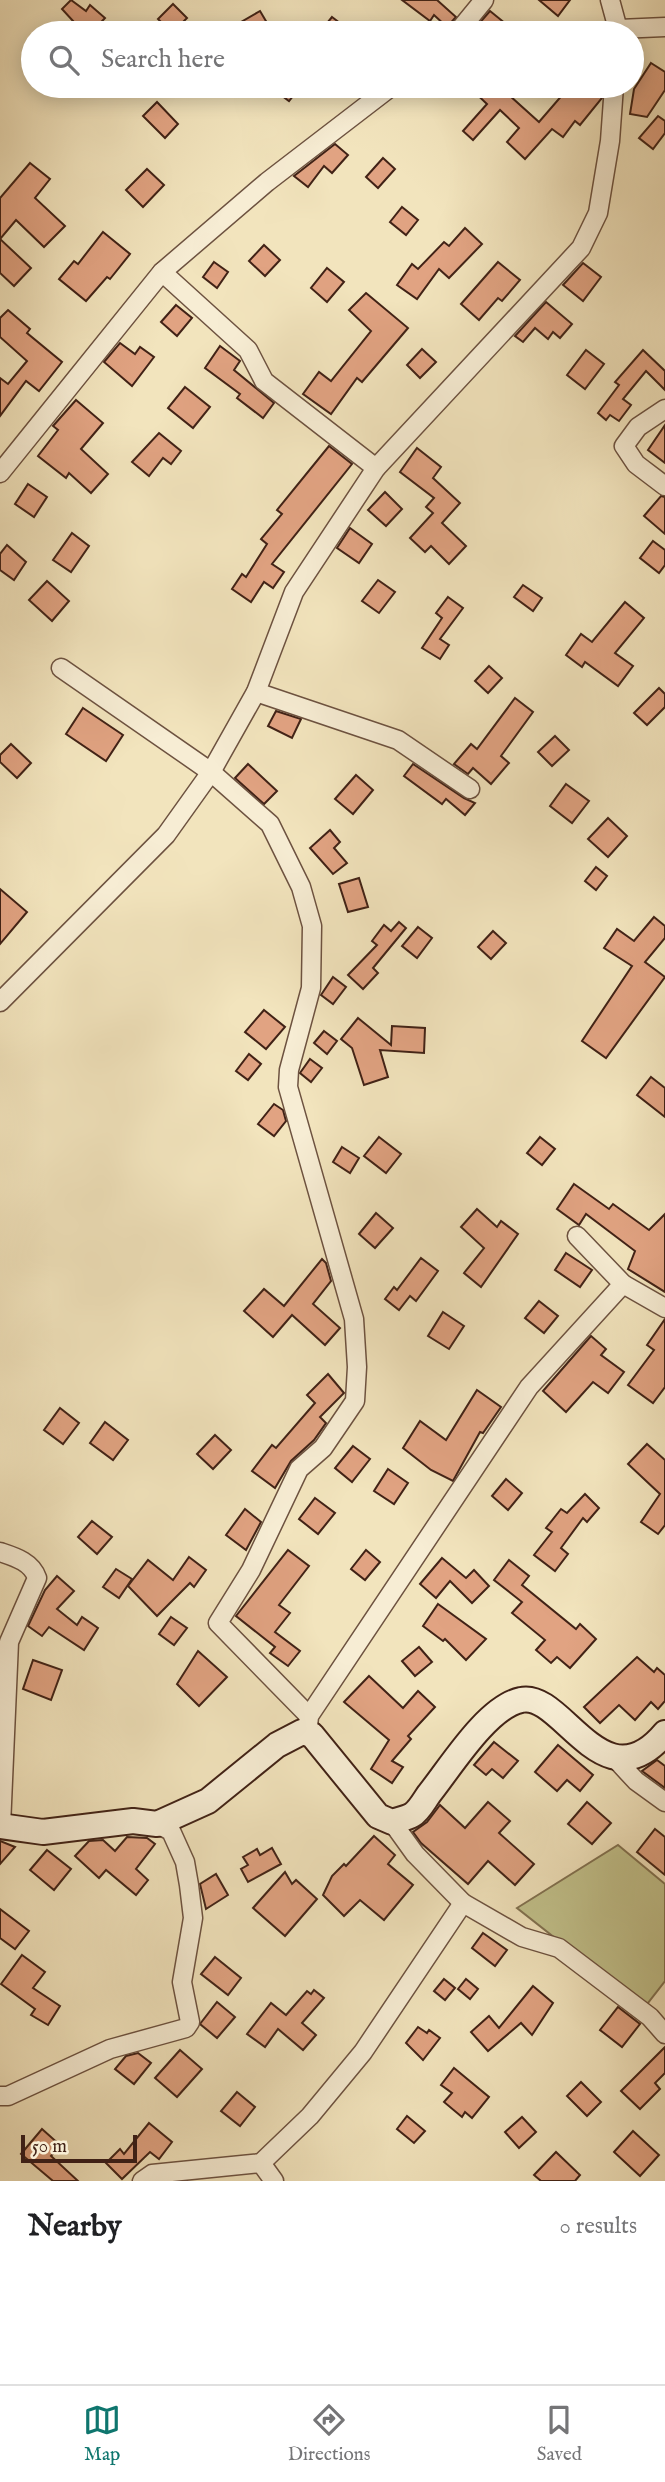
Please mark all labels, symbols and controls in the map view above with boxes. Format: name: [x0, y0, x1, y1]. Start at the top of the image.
search box: [21, 21, 644, 98]
icon: search: [45, 41, 83, 79]
text: Search here: [101, 43, 225, 76]
scale bar: [21, 2132, 136, 2164]
text: 50 m: [32, 2135, 67, 2159]
text: Nearby: [28, 2208, 121, 2246]
text: 0 results: [559, 2212, 637, 2241]
tab: Map: [83, 2401, 121, 2467]
tab: Directions: [288, 2401, 370, 2467]
tab: Saved: [537, 2401, 582, 2467]

